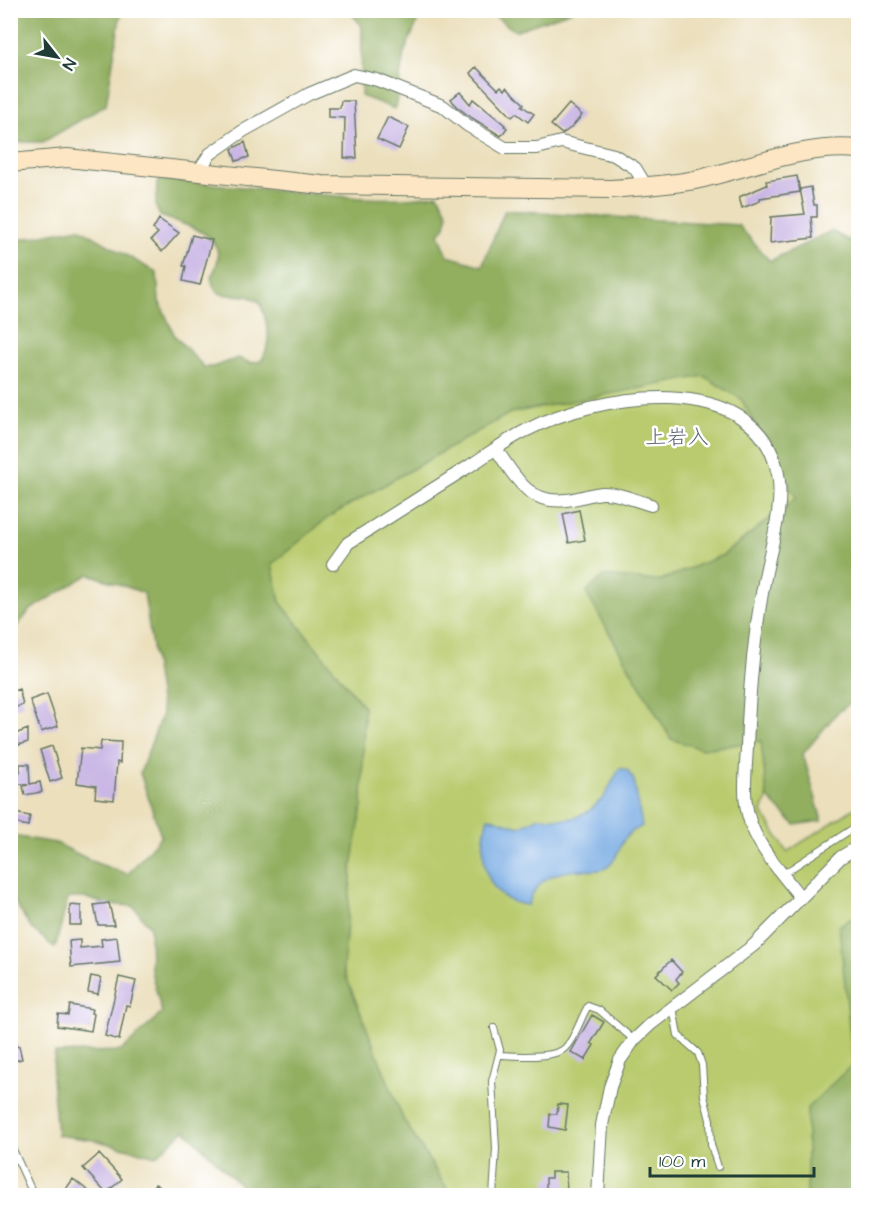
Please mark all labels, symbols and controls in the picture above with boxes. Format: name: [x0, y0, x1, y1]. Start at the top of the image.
north arrow: [27, 27, 87, 87]
text: N: [57, 54, 81, 74]
district label: 上岩入: [646, 423, 709, 452]
scale bar: [650, 1140, 814, 1178]
text: 100 m: [659, 1149, 705, 1174]

